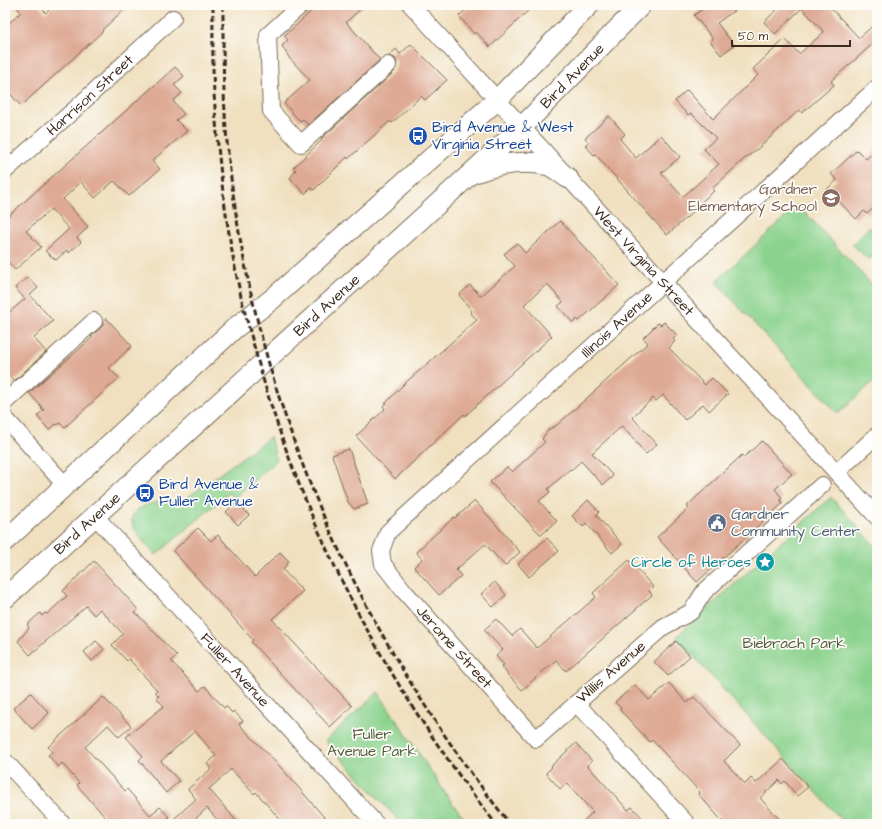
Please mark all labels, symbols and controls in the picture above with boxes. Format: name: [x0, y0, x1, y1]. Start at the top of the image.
scale bar: [732, 22, 850, 48]
text: 50 m: [738, 28, 769, 45]
street label: Bird Avenue: [535, 38, 609, 113]
street label: Harrison Street: [42, 49, 138, 140]
place label: Bird Avenue & West Virginia Street: [432, 117, 574, 156]
bus stop icon: Bird Avenue & West Virginia Street: [407, 125, 429, 147]
place label: Gardner Elementary School: [688, 179, 817, 218]
school or university icon: Gardner Elementary School: [820, 187, 842, 209]
street label: West Virginia Street: [588, 201, 699, 320]
street label: Bird Avenue: [289, 269, 365, 341]
street label: Illinois Avenue: [576, 286, 657, 362]
place label: Bird Avenue & Fuller Avenue: [159, 474, 259, 512]
bus stop icon: Bird Avenue & Fuller Avenue: [134, 482, 156, 504]
street label: Bird Avenue: [49, 487, 125, 559]
place label: Gardner Community Center: [731, 504, 860, 543]
public building icon: Gardner Community Center: [706, 512, 728, 534]
place icon: Circle of Heroes: [754, 551, 776, 573]
place label: Circle of Heroes: [631, 552, 751, 573]
street label: Jerome Street: [411, 601, 497, 693]
street label: Fuller Avenue: [196, 628, 275, 711]
park label: Biebrach Park: [743, 633, 846, 654]
street label: Willis Avenue: [572, 636, 650, 708]
park label: Fuller Avenue Park: [327, 724, 417, 762]

